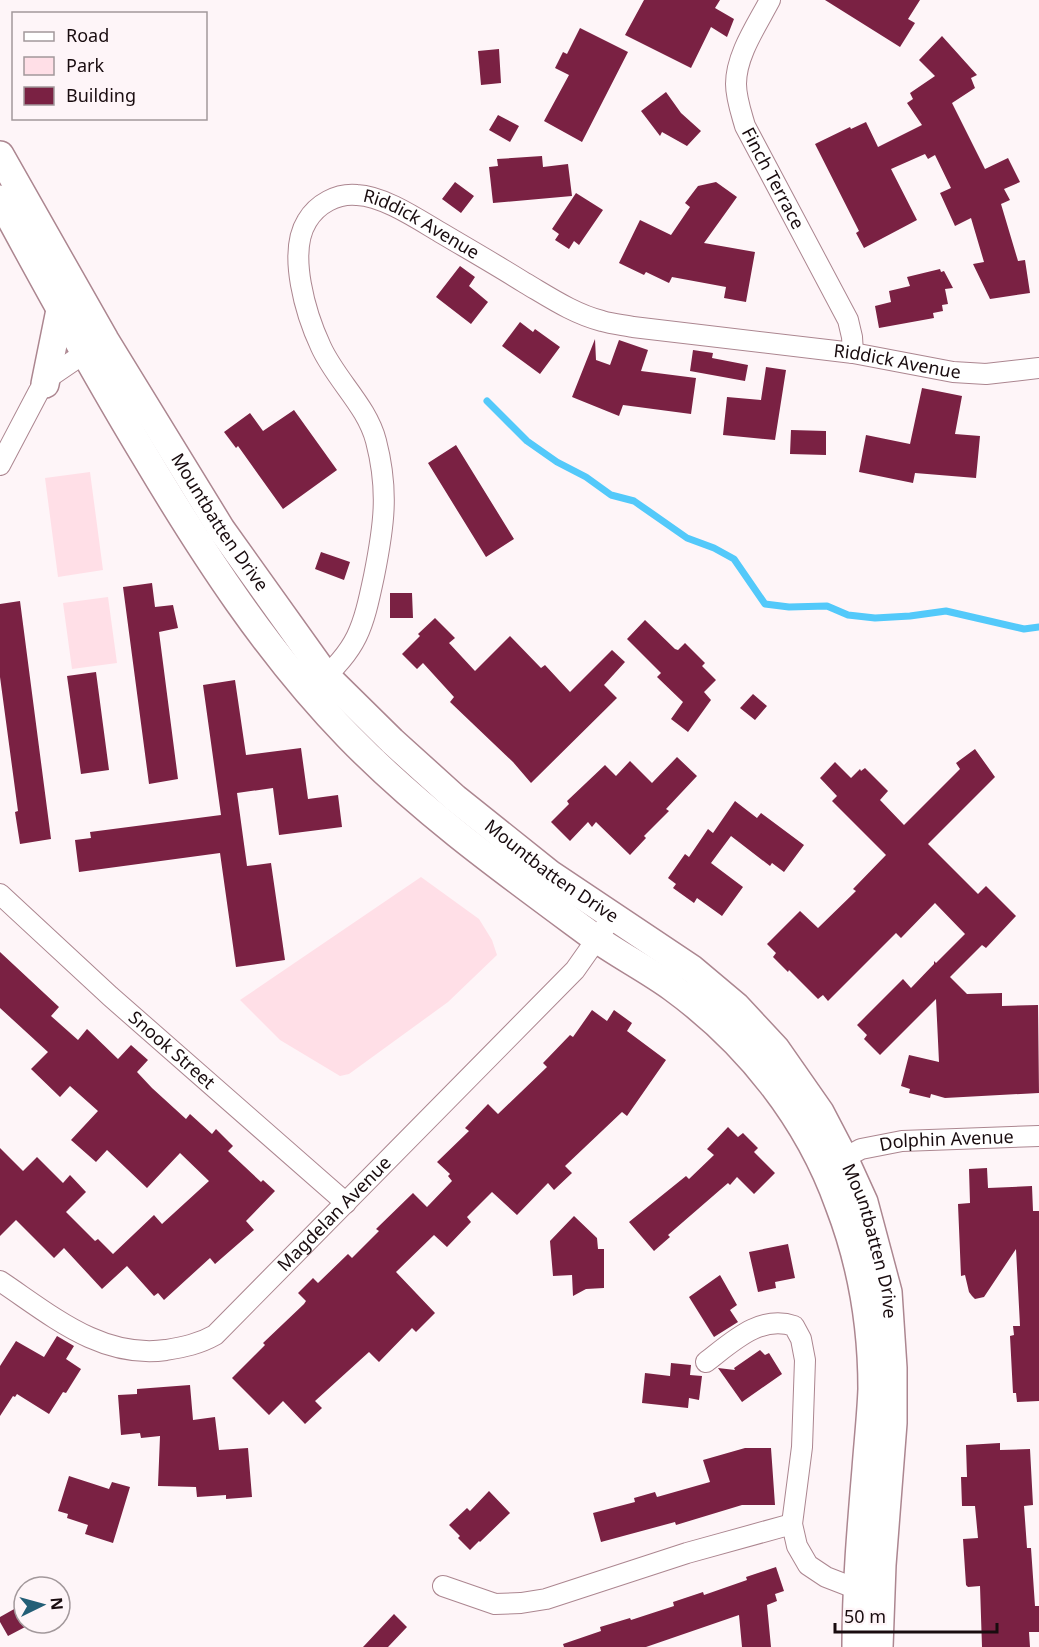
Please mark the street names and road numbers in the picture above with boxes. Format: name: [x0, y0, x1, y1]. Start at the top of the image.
street label: Finch Terrace: [737, 123, 811, 233]
street label: Riddick Avenue: [361, 183, 484, 264]
street label: Riddick Avenue: [832, 338, 961, 383]
street label: Mountbatten Drive: [166, 448, 275, 595]
street label: Mountbatten Drive: [480, 813, 624, 928]
street label: Snook Street: [124, 1005, 221, 1094]
street label: Dolphin Avenue: [877, 1124, 1014, 1156]
street label: Magdelan Avenue: [272, 1151, 396, 1276]
street label: Mountbatten Drive: [837, 1159, 903, 1319]

